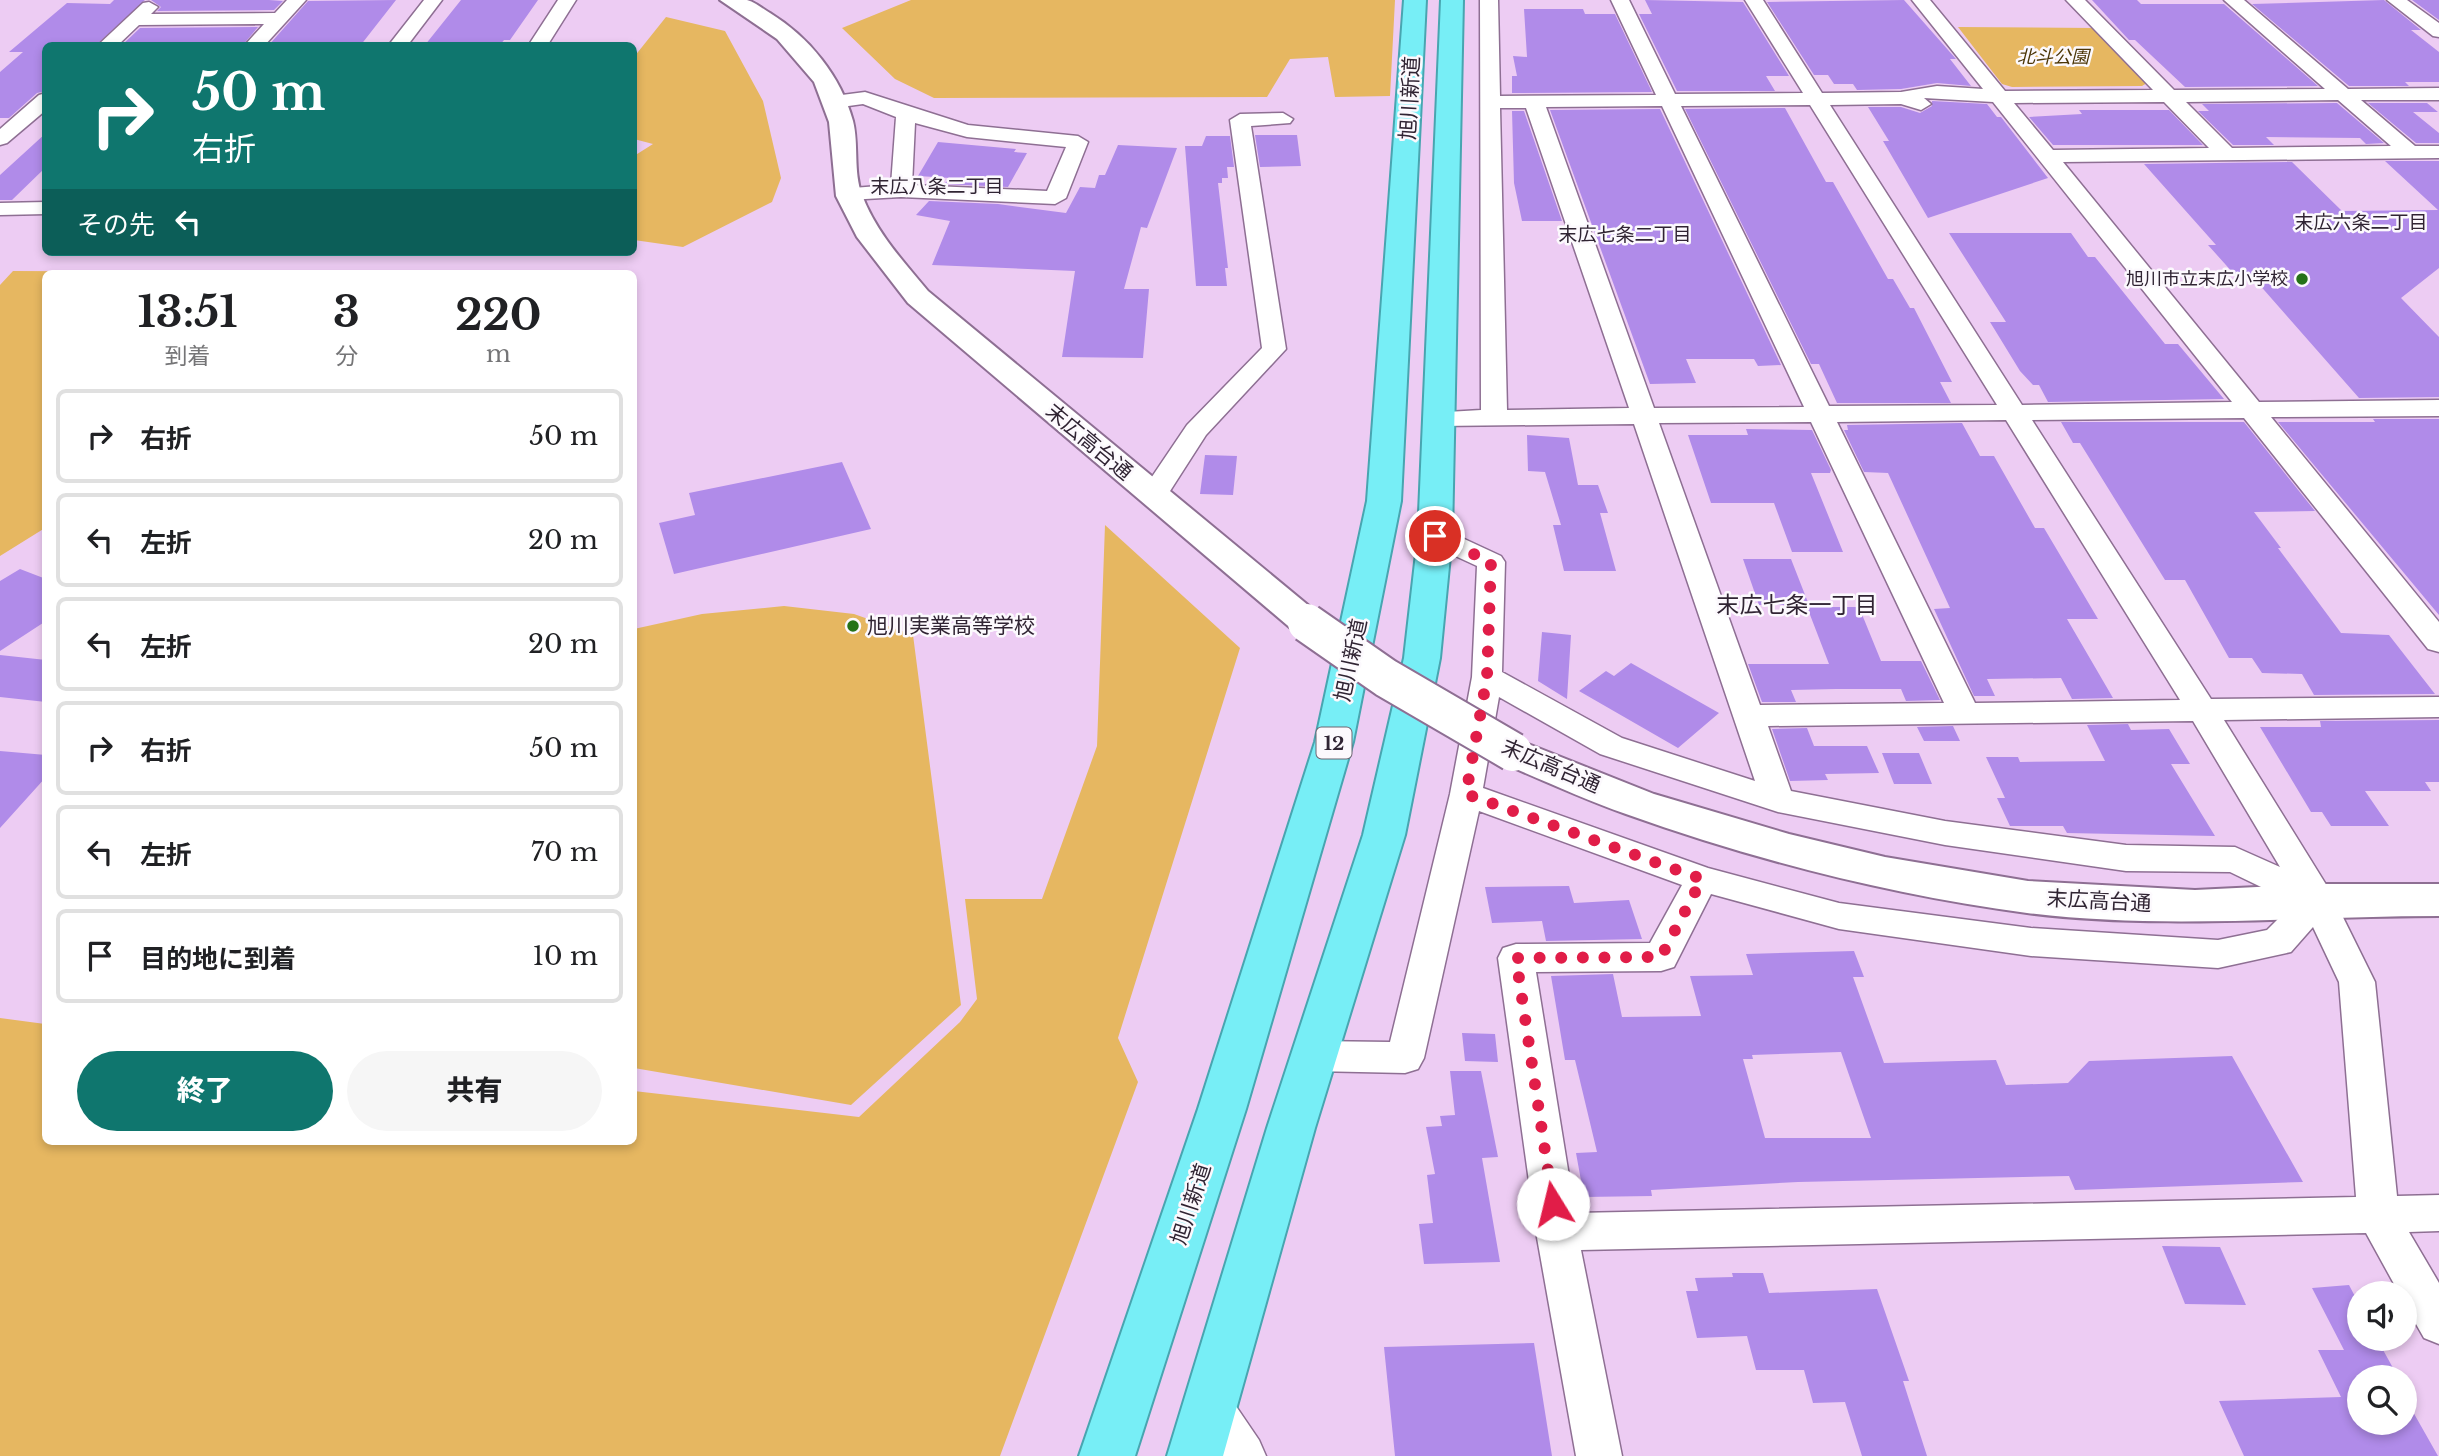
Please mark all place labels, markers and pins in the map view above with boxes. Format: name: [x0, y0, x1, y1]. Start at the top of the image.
place label: 旭川市立末広小学校: [2126, 268, 2288, 290]
marker: 旭川市立末広小学校: [2294, 271, 2310, 287]
pin: [1405, 506, 1465, 566]
place label: 旭川実業高等学校: [867, 613, 1035, 639]
marker: 旭川実業高等学校: [845, 618, 861, 634]

